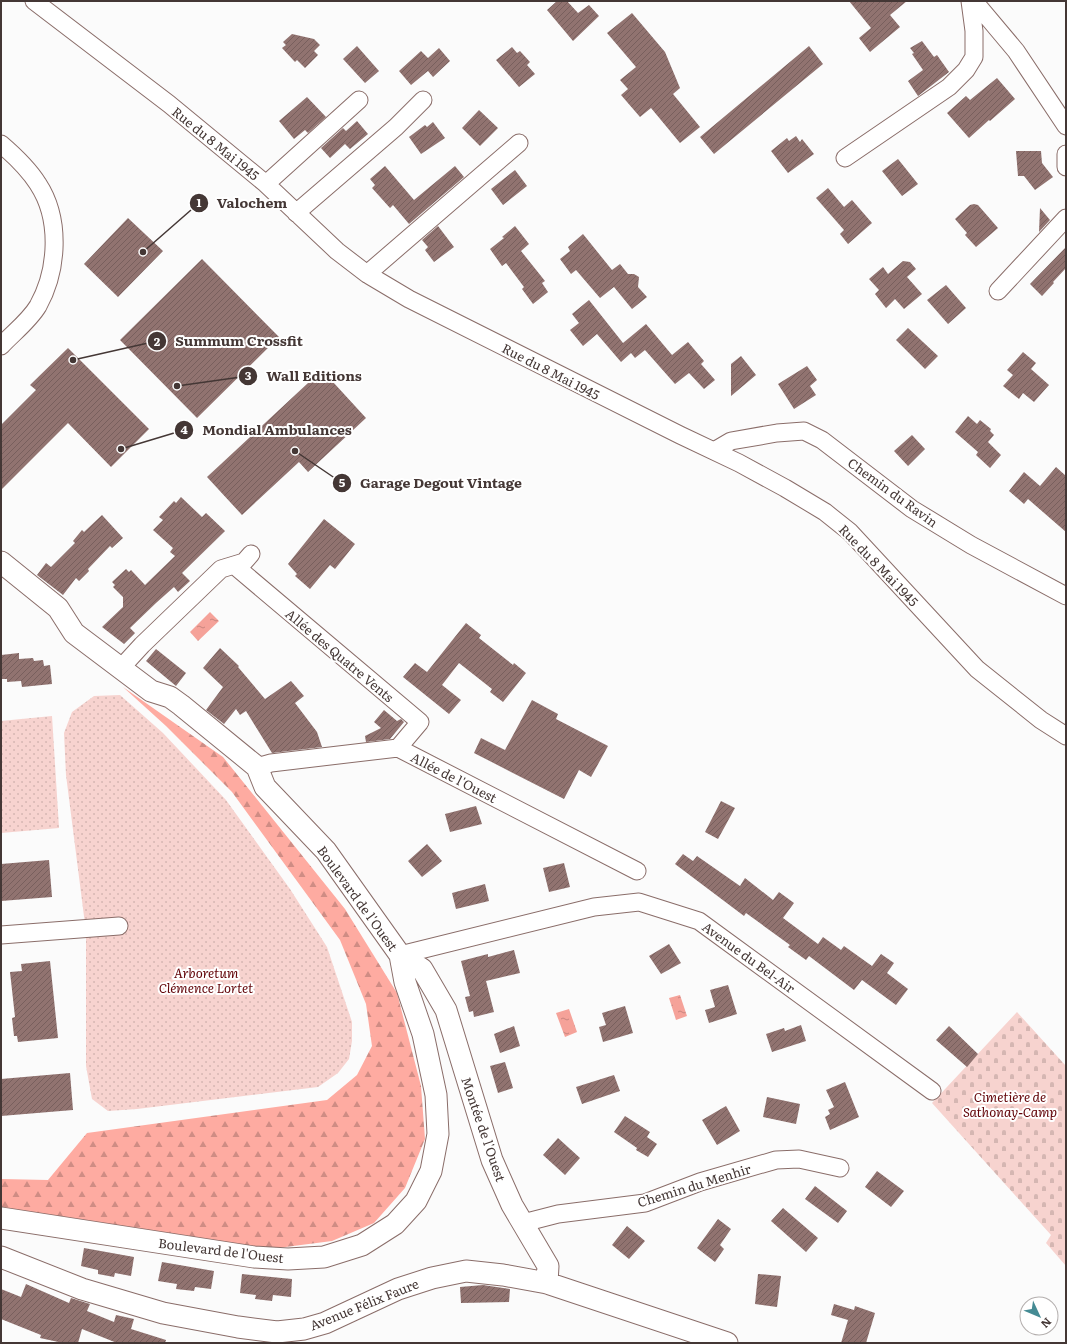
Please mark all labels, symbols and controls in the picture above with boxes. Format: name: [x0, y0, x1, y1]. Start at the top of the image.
street label: Rue du 8 Mai 1945: [168, 102, 264, 184]
callout: Valochem: [189, 190, 295, 216]
text: Valochem: [217, 192, 287, 212]
text: 1: [197, 193, 202, 211]
callout: Summum Crossfit: [147, 328, 311, 354]
text: Summum Crossfit: [175, 330, 304, 350]
text: 2: [154, 332, 161, 350]
street label: Rue du 8 Mai 1945: [499, 338, 603, 404]
callout: Wall Editions: [238, 363, 370, 389]
text: Wall Editions: [266, 365, 362, 385]
text: 3: [245, 366, 252, 384]
callout: Mondial Ambulances: [174, 417, 359, 443]
text: Mondial Ambulances: [202, 419, 352, 439]
text: 4: [180, 420, 188, 438]
street label: Chemin du Ravin: [844, 453, 942, 531]
callout: Garage Degout Vintage: [332, 470, 530, 496]
text: Garage Degout Vintage: [360, 472, 522, 492]
text: 5: [339, 473, 346, 491]
street label: Rue du 8 Mai 1945: [835, 520, 923, 610]
street label: Allée des Quatre Vents: [282, 604, 398, 706]
street label: Allée de l'Ouest: [408, 747, 501, 807]
street label: Boulevard de l'Ouest: [313, 841, 403, 955]
street label: Avenue du Bel-Air: [699, 917, 800, 998]
park label: Arboretum Clémence Lortet: [159, 963, 254, 997]
street label: Montée de l'Ouest: [457, 1074, 511, 1185]
park label: Cimetière de Sathonay-Camp: [963, 1087, 1057, 1121]
street label: Chemin du Menhir: [635, 1158, 754, 1211]
street label: Boulevard de l'Ouest: [157, 1233, 285, 1267]
street label: Avenue Félix Faure: [307, 1273, 422, 1335]
north arrow: [1019, 1296, 1059, 1336]
text: N: [1038, 1315, 1056, 1333]

